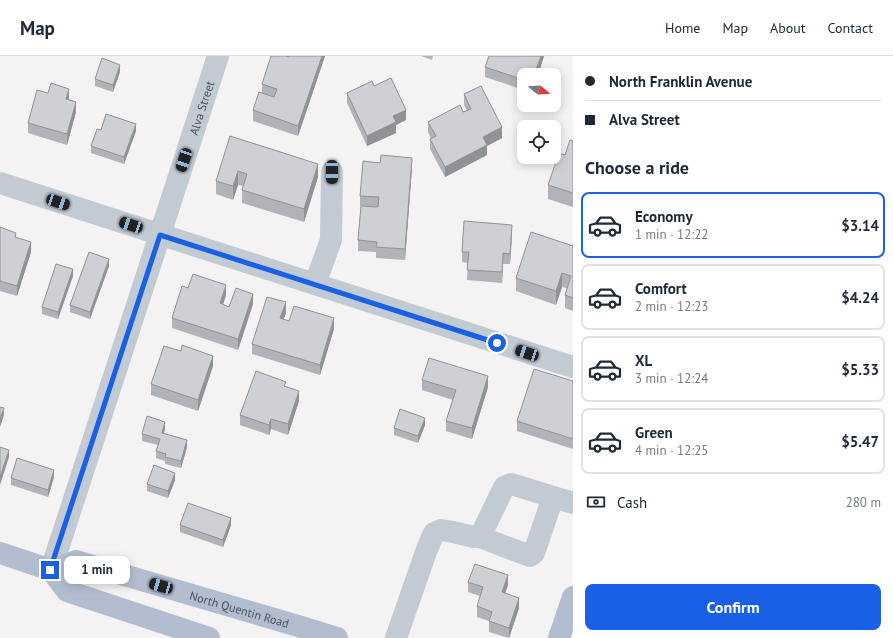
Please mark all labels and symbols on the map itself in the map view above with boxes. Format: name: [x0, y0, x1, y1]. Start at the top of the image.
north arrow: [517, 68, 561, 112]
street label: Alva Street: [185, 79, 217, 137]
car: [175, 147, 193, 173]
car: [326, 160, 338, 184]
car: [45, 193, 71, 211]
car: [118, 216, 144, 234]
route start: [488, 334, 506, 352]
car: [514, 344, 540, 362]
callout: 1 min: [64, 556, 130, 584]
route end: [41, 561, 59, 579]
car: [148, 577, 174, 595]
street label: North Quentin Road: [188, 587, 291, 630]

